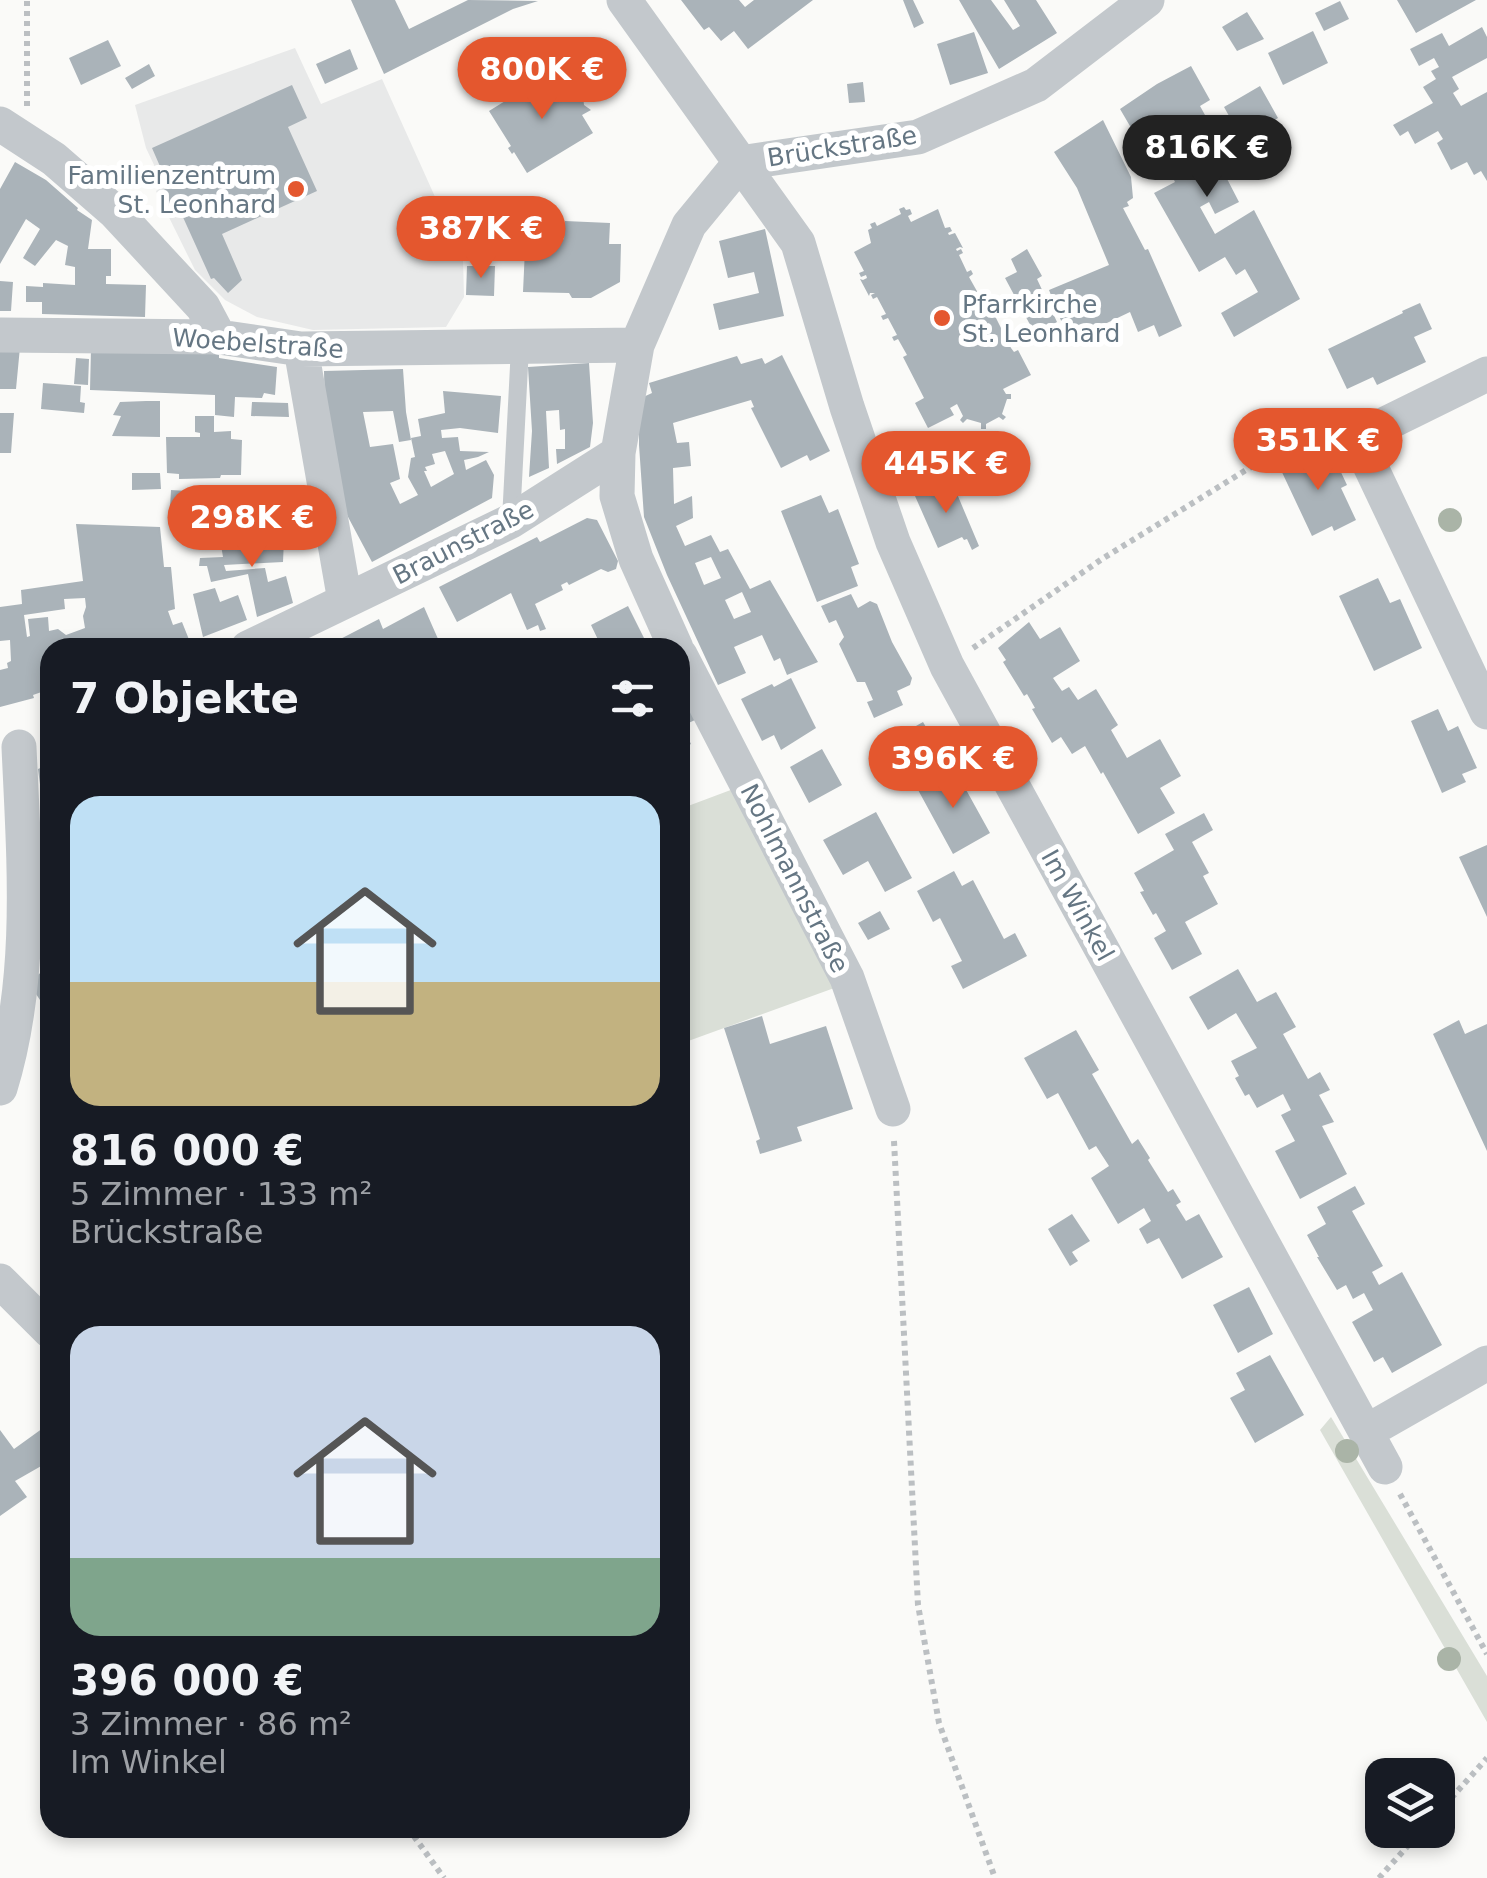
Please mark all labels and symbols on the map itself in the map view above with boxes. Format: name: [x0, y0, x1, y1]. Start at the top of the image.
pin: 800K €: [461, 37, 623, 122]
pin: 816K €: [1126, 115, 1288, 200]
street label: Brückstraße: [765, 120, 919, 173]
place label: Familienzentrum St. Leonhard: [68, 161, 276, 219]
marker: Familienzentrum St. Leonhard: [285, 178, 307, 200]
pin: 387K €: [400, 196, 562, 281]
place label: Pfarrkirche St. Leonhard: [962, 290, 1120, 348]
marker: Pfarrkirche St. Leonhard: [931, 307, 953, 329]
street label: Woebelstraße: [171, 323, 345, 364]
pin: 351K €: [1237, 408, 1399, 493]
pin: 445K €: [865, 431, 1027, 516]
pin: 298K €: [171, 485, 333, 570]
street label: Braunstraße: [388, 495, 538, 590]
pin: 396K €: [872, 726, 1034, 811]
street label: Nohlmannstraße: [734, 779, 855, 977]
street label: Im Winkel: [1035, 845, 1120, 966]

